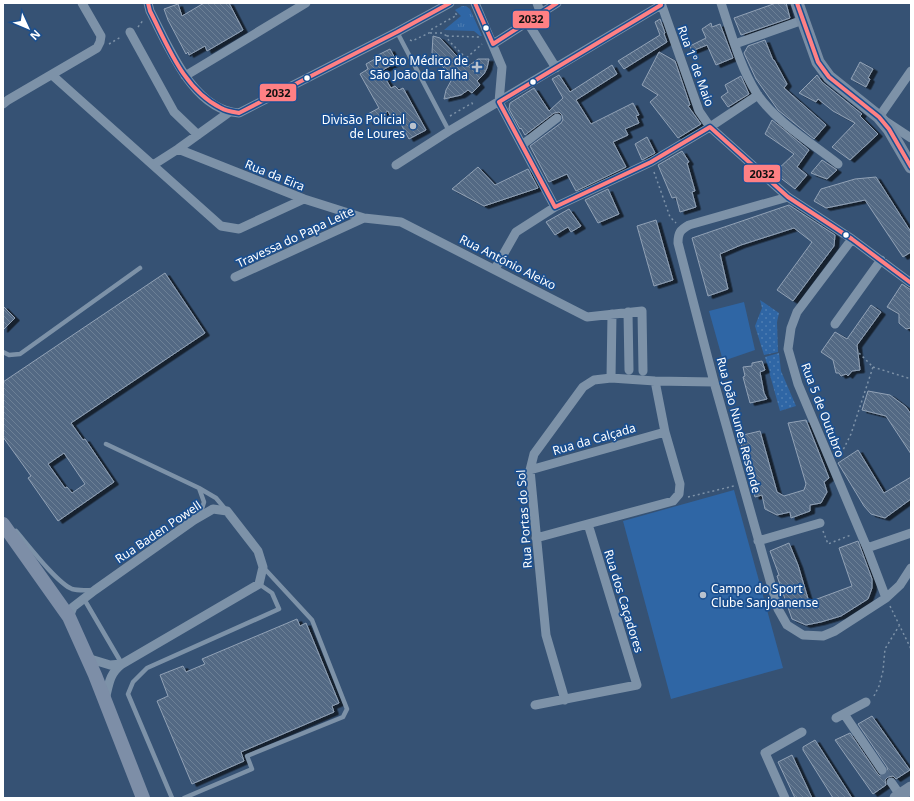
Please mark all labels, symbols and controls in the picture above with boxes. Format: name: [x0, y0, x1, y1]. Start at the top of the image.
north arrow: [8, 8, 48, 48]
line badge: 2032: [512, 10, 550, 29]
text: 2032: [518, 11, 544, 26]
unlabelled marker: [481, 23, 491, 33]
street label: Rua 1º de Maio: [674, 23, 718, 109]
text: N: [27, 27, 44, 44]
place label: Posto Médico de São João da Talha: [370, 52, 468, 83]
marker: Posto Médico de São João da Talha: [471, 61, 483, 73]
unlabelled marker: [302, 73, 312, 83]
unlabelled marker: [528, 77, 538, 87]
line badge: 2032: [259, 83, 297, 102]
text: 2032: [265, 85, 291, 100]
place label: Divisão Policial de Loures: [322, 111, 405, 142]
marker: Divisão Policial de Loures: [408, 121, 418, 131]
street label: Rua da Eira: [243, 155, 307, 195]
line badge: 2032: [743, 164, 781, 183]
text: 2032: [749, 166, 775, 181]
street label: Travessa do Papa Leite: [233, 202, 357, 272]
street label: Rua António Aleixo: [457, 230, 559, 294]
unlabelled marker: [841, 230, 851, 240]
street label: Rua João Nunes Resende: [713, 355, 765, 495]
street label: Rua 5 de Outubro: [797, 360, 849, 460]
street label: Rua da Calçada: [550, 419, 638, 459]
street label: Rua Portas do Sol: [512, 469, 536, 569]
street label: Rua Baden Powell: [112, 497, 204, 567]
street label: Rua dos Caçadores: [600, 547, 648, 655]
place label: Campo do Sport Clube Sanjoanense: [711, 580, 819, 611]
marker: Campo do Sport Clube Sanjoanense: [698, 590, 708, 600]

